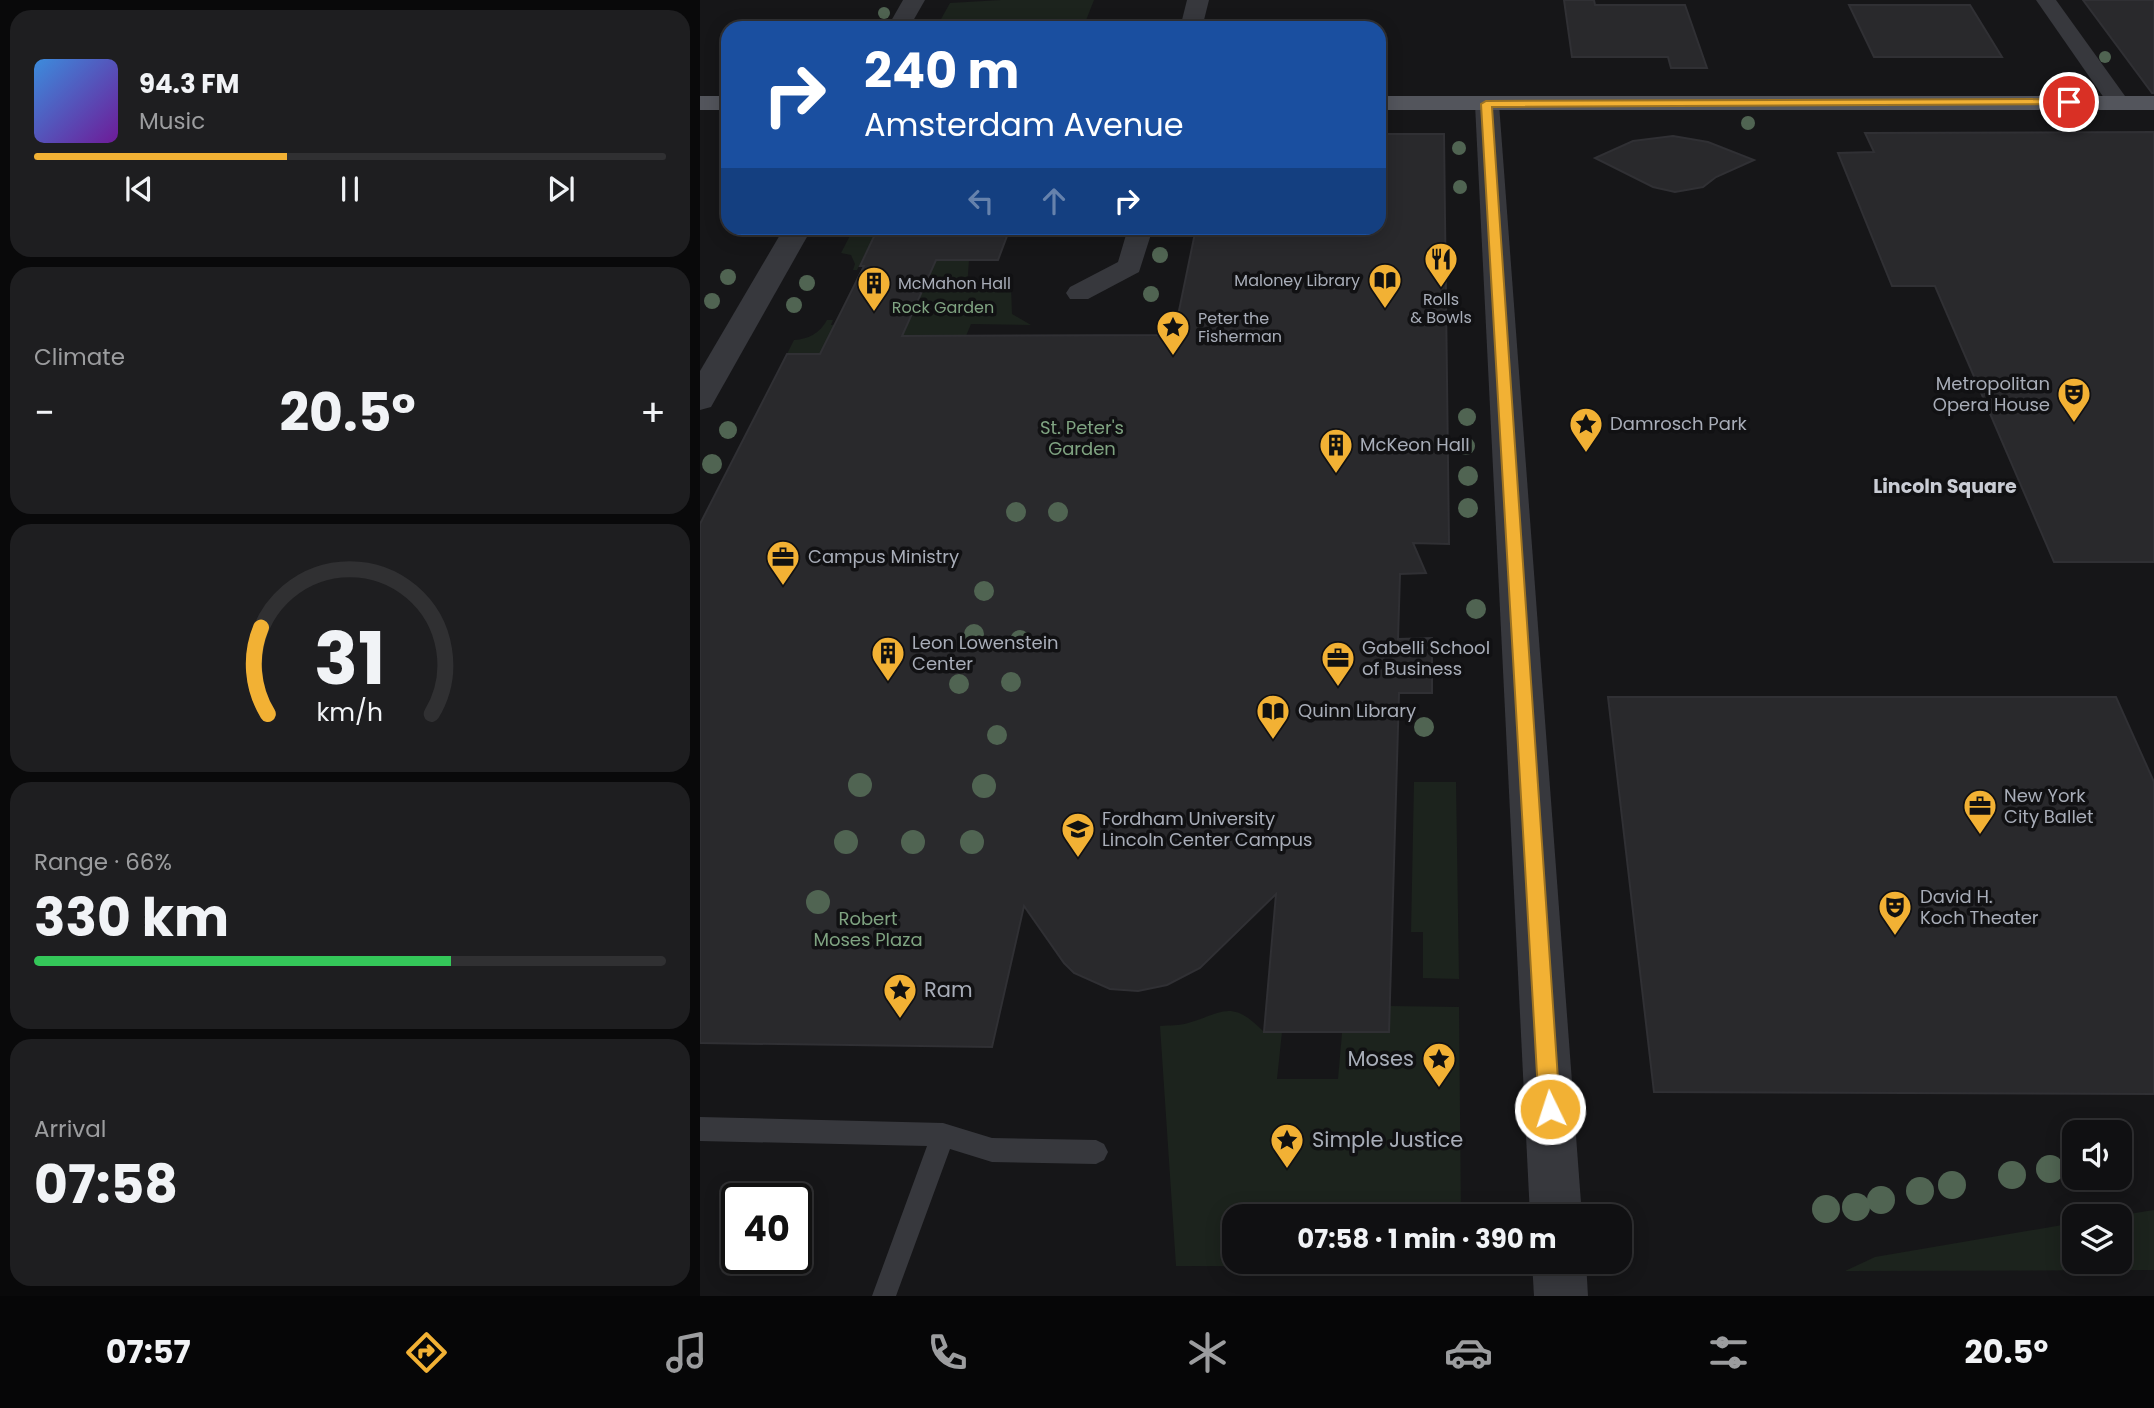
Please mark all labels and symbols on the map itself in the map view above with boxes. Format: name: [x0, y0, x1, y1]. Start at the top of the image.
pin: [2039, 72, 2099, 132]
restaurant icon: Rolls & Bowls: [1422, 240, 1460, 289]
library icon: Maloney Library: [1366, 261, 1404, 310]
building icon: McMahon Hall: [855, 264, 893, 313]
place label: Maloney Library: [1234, 269, 1360, 292]
place label: McMahon Hall: [898, 272, 1011, 295]
place label: Rolls & Bowls: [1410, 288, 1472, 329]
park label: Rock Garden: [892, 296, 994, 319]
place label: Peter the Fisherman: [1198, 307, 1282, 348]
place icon: Peter the Fisherman: [1154, 308, 1192, 357]
place label: Metropolitan Opera House: [1933, 371, 2050, 417]
theatre icon: Metropolitan Opera House: [2055, 375, 2093, 424]
place icon: Damrosch Park: [1567, 405, 1605, 454]
place label: Damrosch Park: [1610, 411, 1748, 436]
park label: St. Peter's Garden: [1040, 415, 1124, 461]
building icon: McKeon Hall: [1317, 426, 1355, 475]
place label: McKeon Hall: [1360, 432, 1470, 457]
district label: Lincoln Square: [1873, 473, 2017, 500]
office icon: Campus Ministry: [764, 538, 802, 587]
place label: Campus Ministry: [808, 544, 959, 569]
place label: Leon Lowenstein Center: [912, 630, 1059, 676]
building icon: Leon Lowenstein Center: [869, 634, 907, 683]
place label: Gabelli School of Business: [1362, 635, 1490, 681]
office icon: Gabelli School of Business: [1319, 639, 1357, 688]
library icon: Quinn Library: [1254, 692, 1292, 741]
place label: Quinn Library: [1298, 698, 1416, 723]
place label: New York City Ballet: [2004, 783, 2094, 829]
office icon: New York City Ballet: [1961, 787, 1999, 836]
place label: Fordham University Lincoln Center Campus: [1102, 806, 1312, 852]
school or university icon: Fordham University Lincoln Center Campus: [1059, 810, 1097, 859]
place label: David H. Koch Theater: [1920, 884, 2039, 930]
theatre icon: David H. Koch Theater: [1876, 888, 1914, 937]
park label: Robert Moses Plaza: [813, 906, 923, 952]
place icon: Ram: [881, 971, 919, 1020]
place label: Ram: [924, 975, 973, 1004]
place icon: Moses: [1420, 1040, 1458, 1089]
place label: Moses: [1348, 1044, 1414, 1073]
position arrow: [1513, 1072, 1587, 1146]
place icon: Simple Justice: [1268, 1121, 1306, 1170]
place label: Simple Justice: [1312, 1125, 1463, 1154]
speed limit sign: 40: [721, 1183, 812, 1274]

